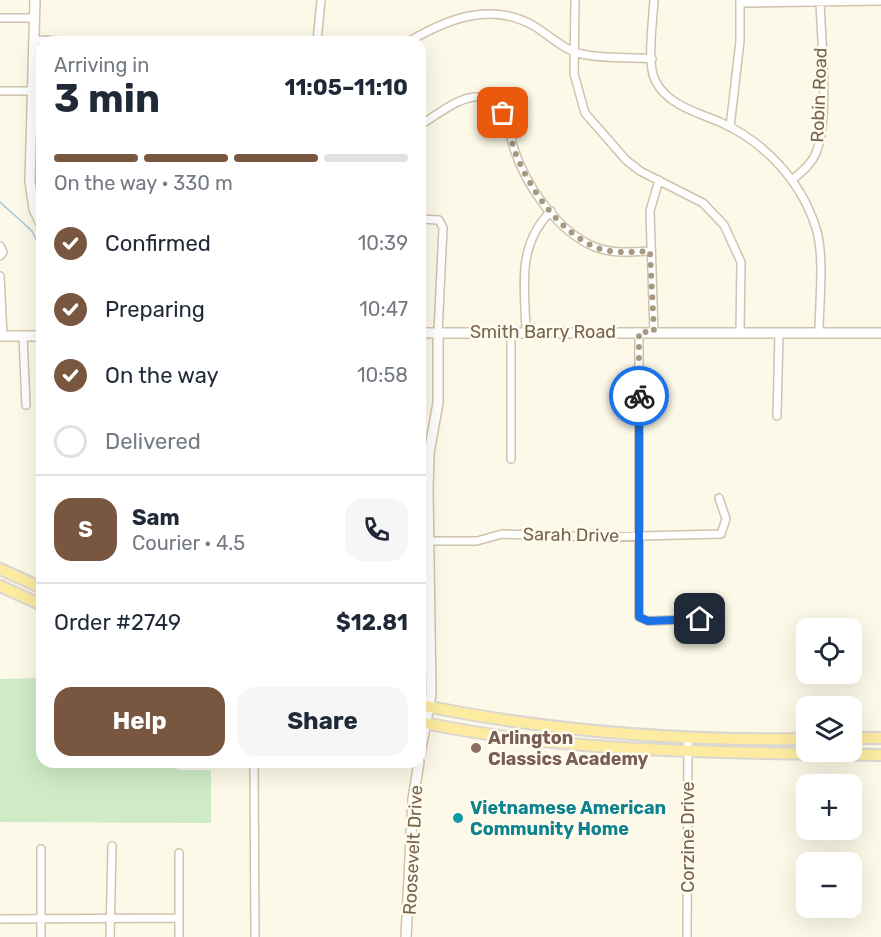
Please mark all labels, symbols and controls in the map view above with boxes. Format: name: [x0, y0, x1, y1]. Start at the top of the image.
street label: Robin Road: [806, 47, 832, 143]
text: Arriving in: [54, 53, 149, 77]
text: 11:05–11:10: [284, 74, 408, 101]
text: 3 min: [54, 76, 160, 122]
pin: [477, 87, 528, 138]
icon: bag: [486, 96, 519, 129]
text: On the way · 330 m: [54, 171, 233, 195]
icon: check: [54, 227, 87, 260]
text: Confirmed: [105, 230, 211, 257]
text: 10:39: [358, 231, 408, 255]
icon: check: [54, 293, 87, 326]
text: Preparing: [105, 296, 205, 323]
text: 10:47: [359, 297, 408, 321]
street label: Smith Barry Road: [470, 321, 616, 343]
icon: check: [54, 359, 87, 392]
text: On the way: [105, 362, 219, 389]
text: 10:58: [357, 363, 408, 387]
courier: [609, 366, 669, 426]
icon: bike: [623, 380, 656, 413]
text: Delivered: [105, 428, 201, 455]
button: phone: [345, 498, 408, 561]
text: Sam: [132, 504, 180, 531]
text: S: [78, 516, 93, 543]
street label: Sarah Drive: [523, 523, 619, 547]
text: Courier · 4.5: [132, 531, 245, 555]
pin: [674, 593, 725, 644]
icon: home: [683, 602, 716, 635]
text: Order #2749: [54, 609, 181, 636]
text: $12.81: [336, 609, 408, 636]
map controls: [796, 618, 862, 918]
button: locate: [796, 618, 862, 684]
button: Help: [54, 687, 225, 756]
button: Share: [237, 687, 408, 756]
button: layers: [796, 696, 862, 762]
place label: Arlington Classics Academy: [488, 727, 649, 770]
marker: Arlington Classics Academy: [469, 741, 483, 755]
button: +: [796, 774, 862, 840]
street label: Corzine Drive: [677, 781, 699, 893]
street label: Roosevelt Drive: [399, 784, 427, 916]
place label: Vietnamese American Community Home: [470, 797, 666, 840]
marker: Vietnamese American Community Home: [451, 811, 465, 825]
button: −: [796, 852, 862, 918]

